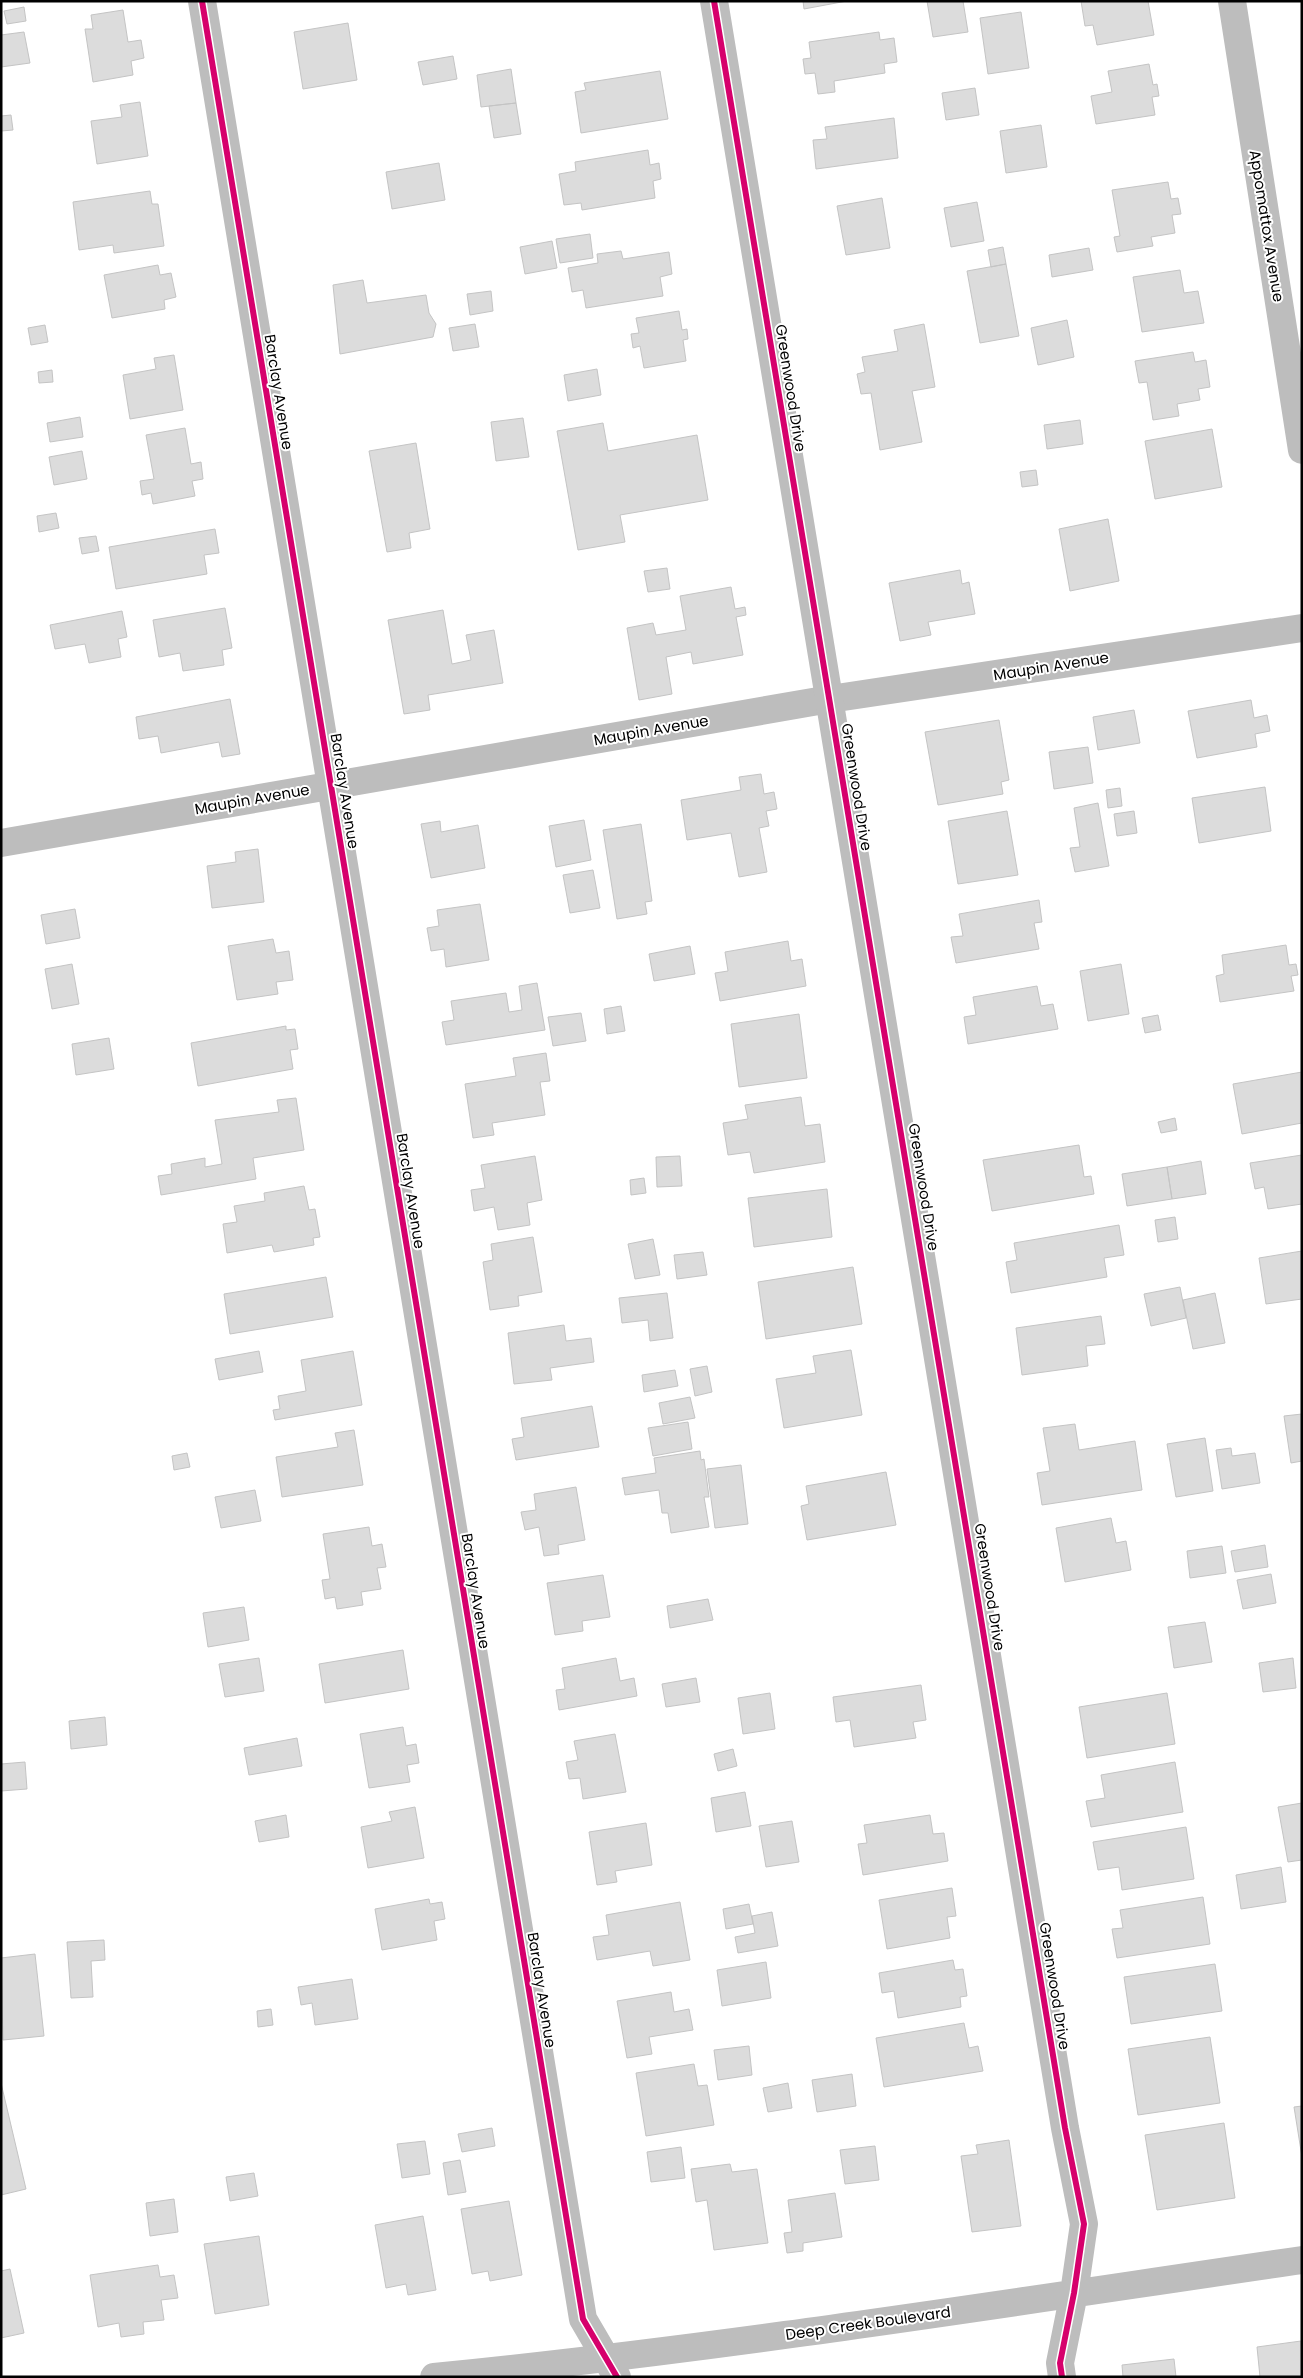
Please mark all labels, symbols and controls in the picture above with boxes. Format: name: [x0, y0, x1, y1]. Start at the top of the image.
street label: Appomattox Avenue: [1245, 148, 1289, 304]
street label: Greenwood Drive: [771, 323, 811, 453]
street label: Barclay Avenue: [260, 333, 298, 451]
street label: Maupin Avenue: [992, 647, 1110, 685]
street label: Maupin Avenue: [592, 710, 710, 750]
street label: Greenwood Drive: [837, 722, 877, 852]
street label: Barclay Avenue: [326, 732, 364, 850]
street label: Maupin Avenue: [193, 779, 311, 819]
street label: Greenwood Drive: [904, 1122, 944, 1252]
street label: Barclay Avenue: [392, 1132, 430, 1250]
street label: Greenwood Drive: [970, 1522, 1010, 1652]
street label: Barclay Avenue: [457, 1532, 495, 1650]
street label: Greenwood Drive: [1035, 1921, 1075, 2051]
street label: Barclay Avenue: [523, 1931, 561, 2049]
street label: Deep Creek Boulevard: [784, 2301, 952, 2345]

